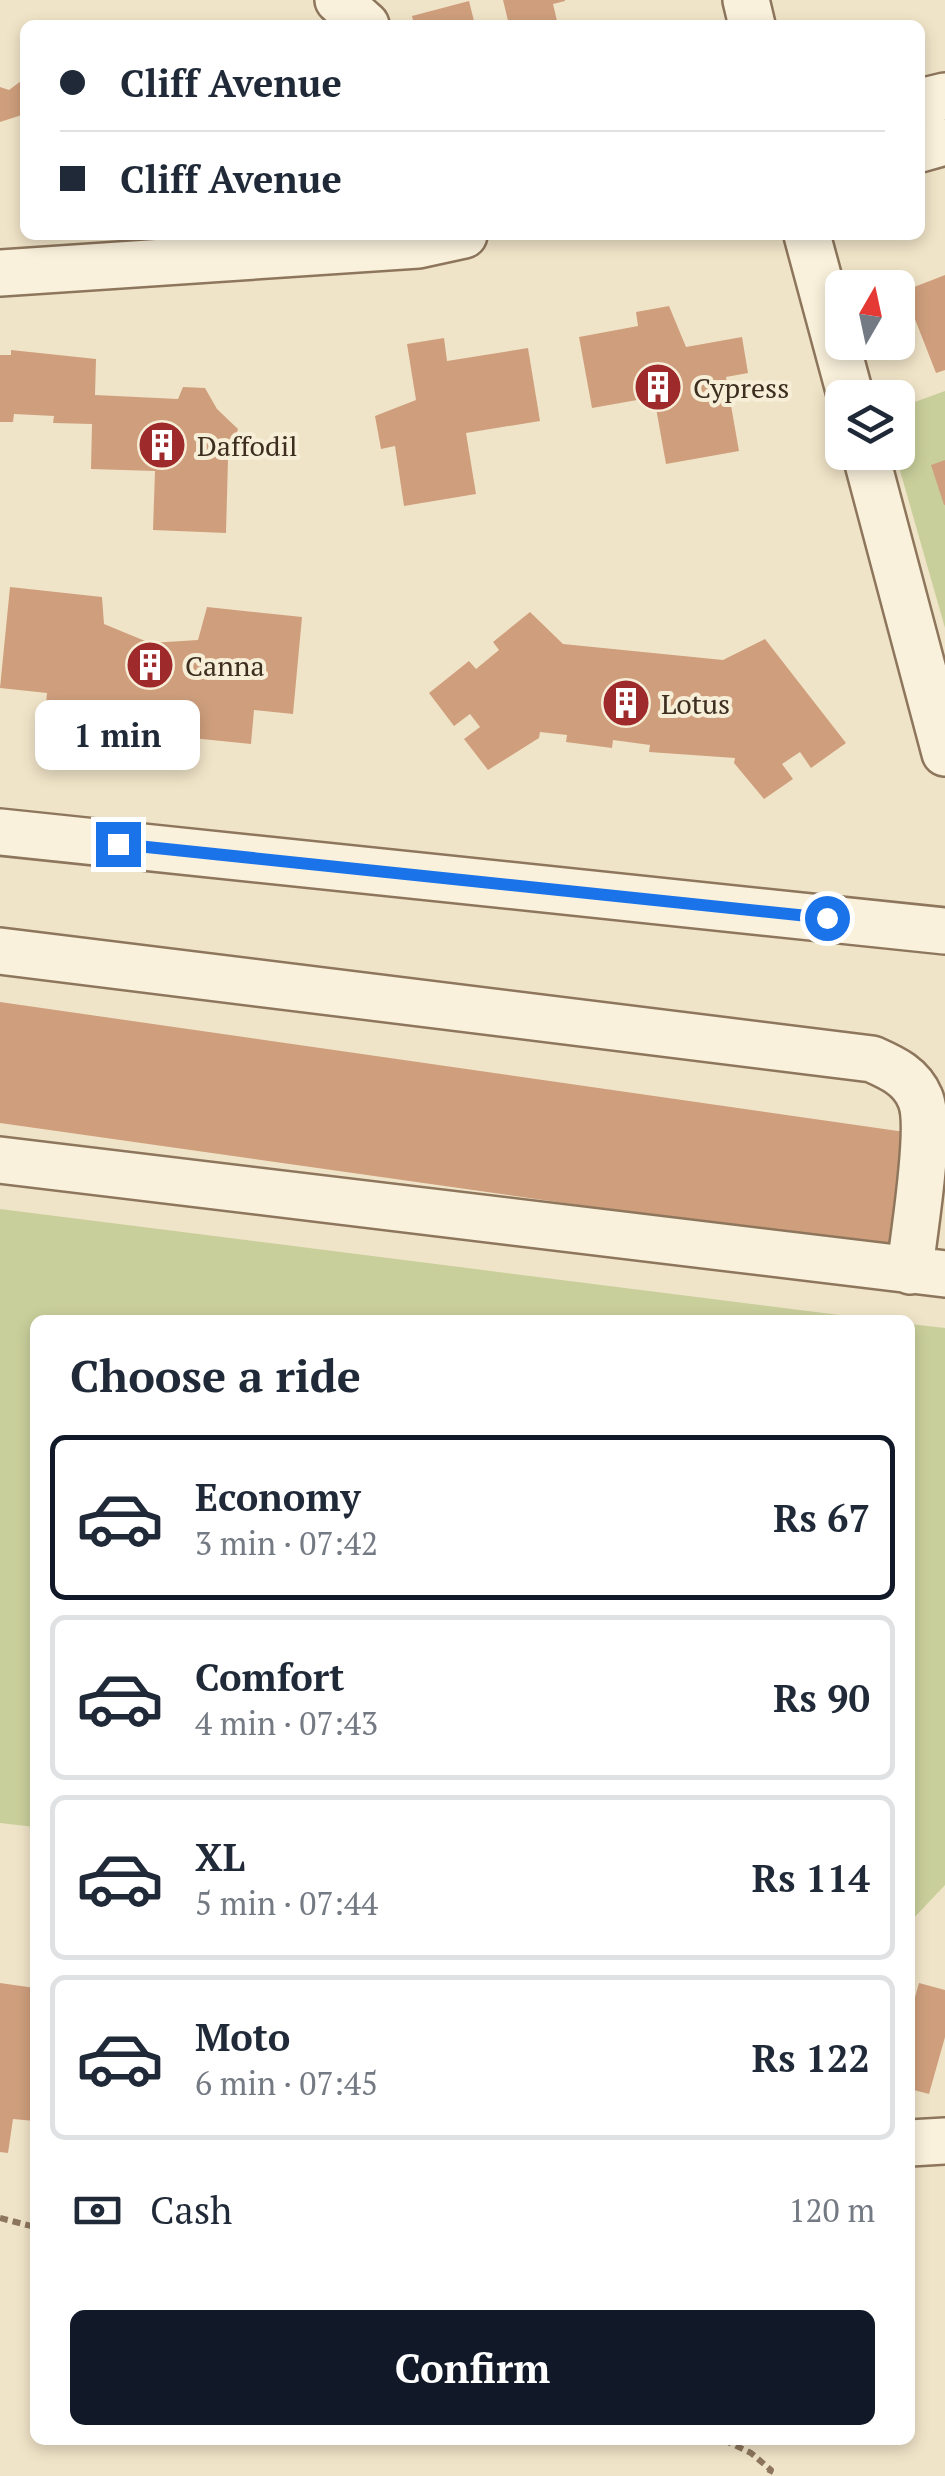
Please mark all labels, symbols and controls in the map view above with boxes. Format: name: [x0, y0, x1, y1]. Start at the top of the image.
text: Cliff Avenue: [120, 58, 342, 108]
text: Cliff Avenue: [120, 154, 342, 204]
north arrow: [825, 270, 915, 360]
map controls: [825, 270, 915, 470]
building icon: Cypress: [632, 361, 684, 413]
place label: Cypress: [693, 369, 789, 406]
button: layers: [825, 380, 915, 470]
building icon: Daffodil: [136, 419, 188, 471]
place label: Daffodil: [197, 427, 298, 464]
building icon: Canna: [124, 639, 176, 691]
place label: Canna: [185, 647, 265, 684]
building icon: Lotus: [600, 677, 652, 729]
place label: Lotus: [661, 685, 730, 722]
callout: 1 min: [36, 699, 200, 769]
text: 1 min: [74, 714, 161, 756]
route end: [96, 822, 141, 867]
route start: [805, 896, 850, 941]
text: Choose a ride: [70, 1345, 361, 1405]
text: Economy: [195, 1472, 361, 1522]
icon: car: [75, 1473, 165, 1563]
text: Rs 67: [773, 1493, 870, 1543]
text: 3 min · 07:42: [195, 1522, 378, 1564]
text: Comfort: [195, 1652, 344, 1702]
icon: car: [75, 1653, 165, 1743]
text: Rs 90: [773, 1673, 870, 1723]
text: 4 min · 07:43: [195, 1702, 378, 1744]
text: XL: [195, 1832, 245, 1882]
icon: car: [75, 1833, 165, 1923]
text: Rs 114: [752, 1853, 870, 1903]
text: 5 min · 07:44: [195, 1882, 378, 1924]
text: Moto: [195, 2012, 290, 2062]
icon: car: [75, 2013, 165, 2103]
text: Rs 122: [752, 2033, 870, 2083]
text: 6 min · 07:45: [195, 2062, 378, 2104]
icon: cash: [70, 2183, 125, 2238]
text: Cash: [150, 2185, 232, 2235]
text: 120 m: [788, 2189, 875, 2231]
button: Confirm: [70, 2310, 875, 2425]

